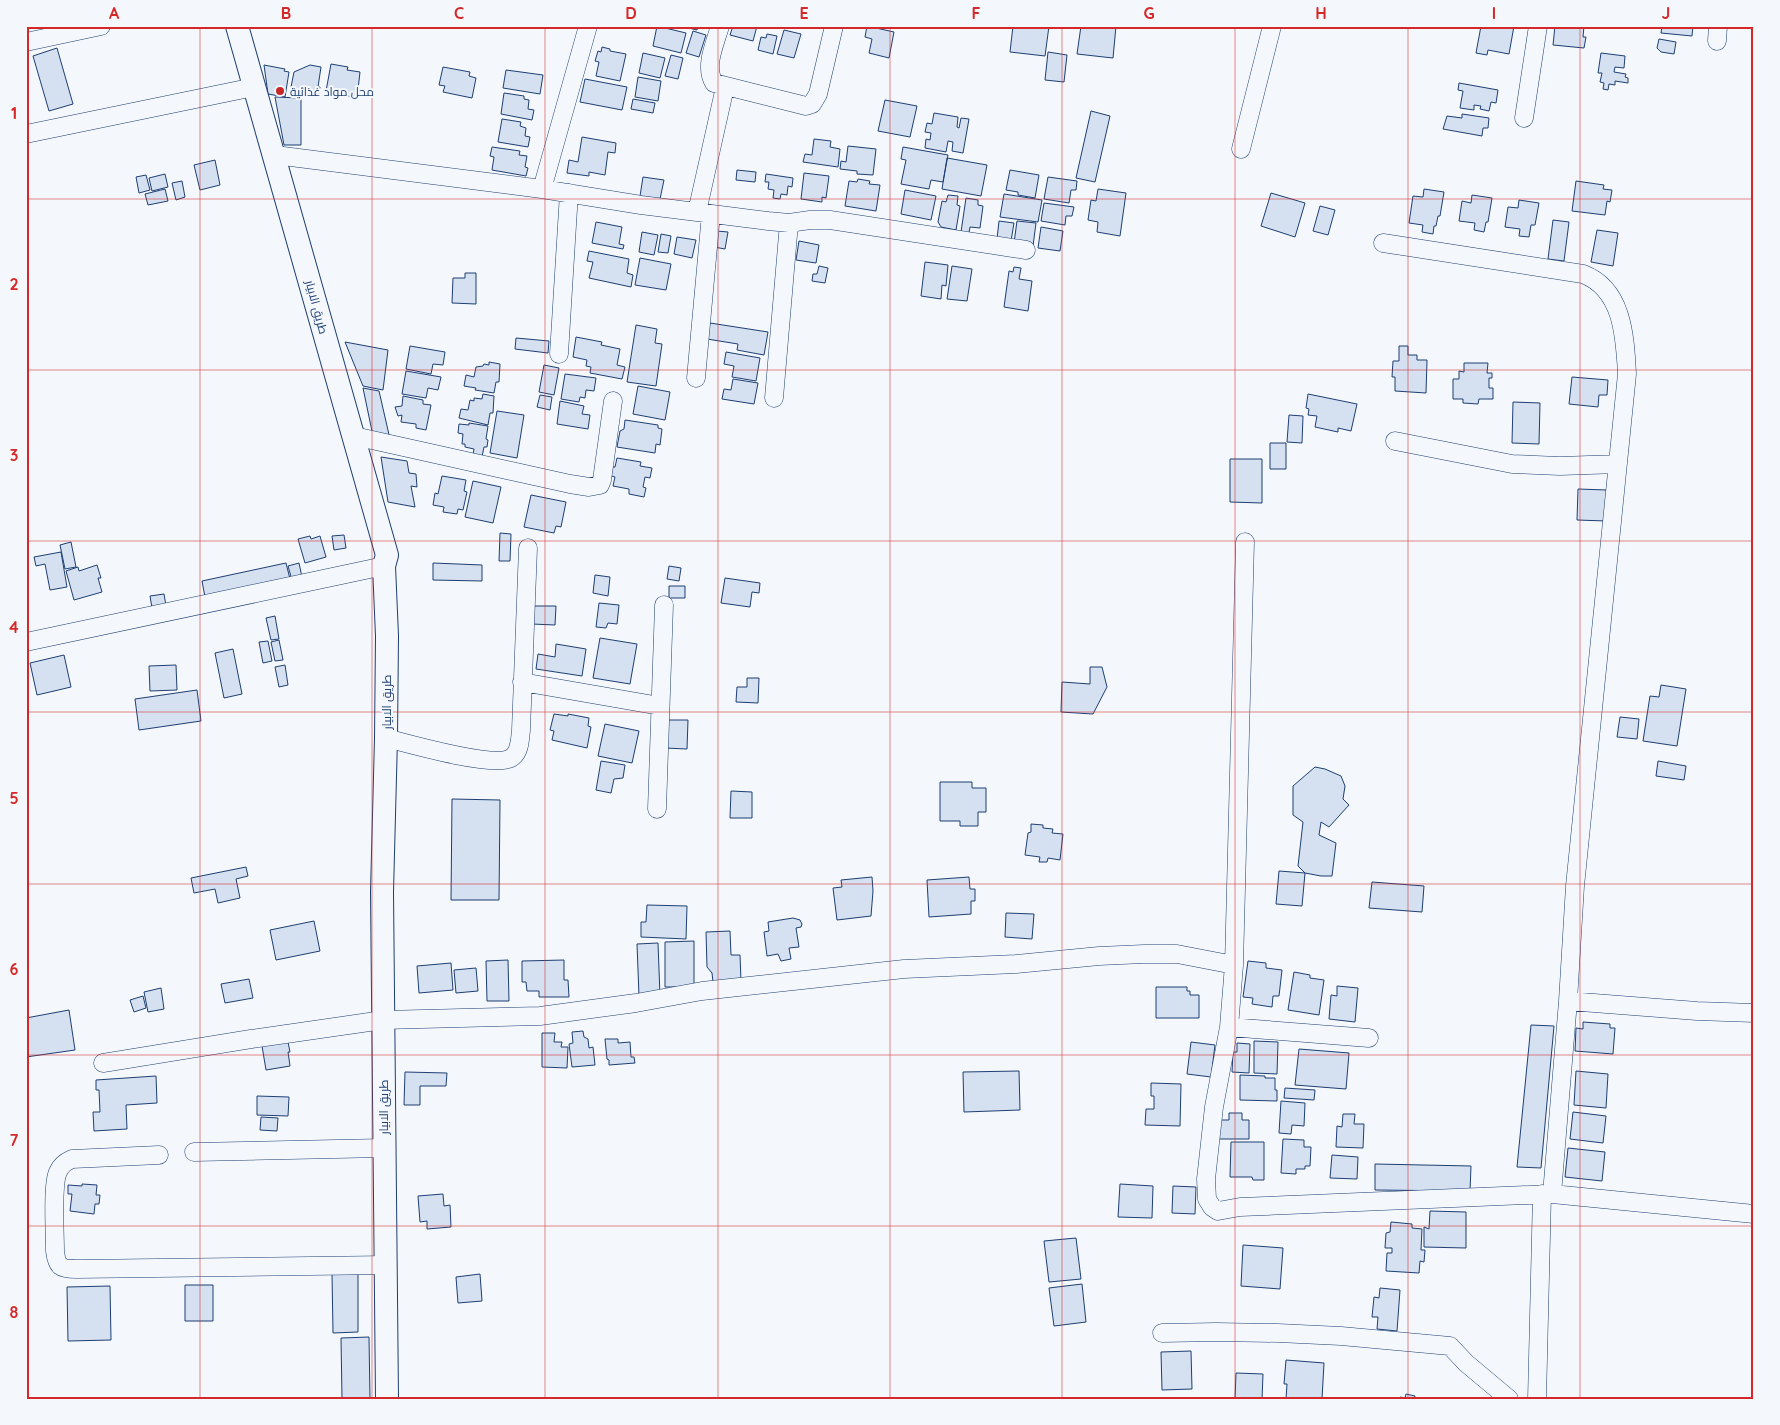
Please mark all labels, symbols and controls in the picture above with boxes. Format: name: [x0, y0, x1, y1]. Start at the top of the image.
text: A: [109, 3, 120, 23]
text: B: [281, 3, 291, 23]
text: C: [454, 3, 464, 23]
text: D: [625, 3, 637, 23]
text: E: [799, 3, 809, 23]
text: F: [972, 3, 981, 23]
text: G: [1143, 3, 1155, 23]
text: H: [1315, 3, 1327, 23]
text: I: [1492, 3, 1496, 23]
text: J: [1662, 3, 1670, 23]
place label: محل مواد غذائية: [290, 84, 374, 99]
marker: محل مواد غذائية: [274, 85, 286, 97]
text: 1: [11, 103, 17, 123]
text: 2: [9, 274, 19, 294]
street label: طريق الابيار: [302, 277, 331, 336]
text: 3: [10, 445, 18, 465]
text: 4: [9, 617, 19, 637]
street label: طريق الابيار: [379, 674, 394, 731]
text: 5: [9, 788, 19, 808]
text: 6: [10, 959, 19, 979]
street label: طريق الابيار: [376, 1079, 391, 1136]
text: 7: [10, 1130, 19, 1150]
text: 8: [10, 1302, 19, 1322]

